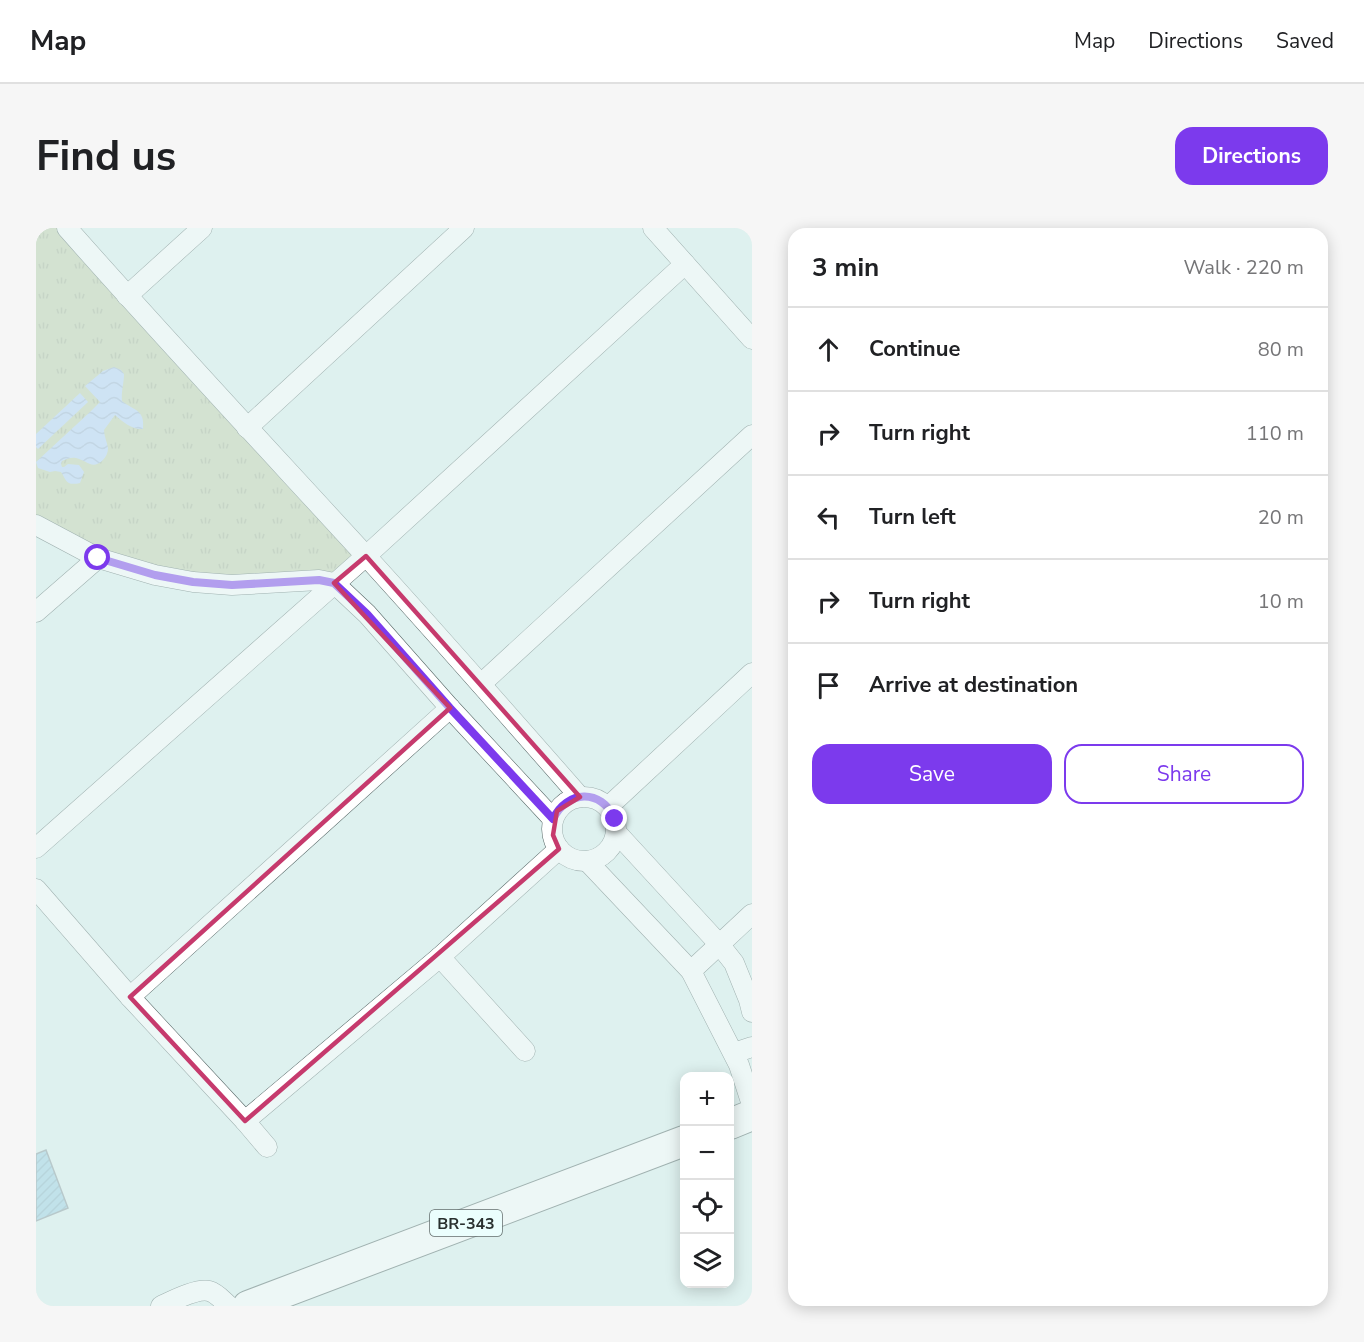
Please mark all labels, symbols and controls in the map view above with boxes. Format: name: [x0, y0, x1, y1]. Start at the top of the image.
text: Map: [30, 22, 86, 60]
text: Map: [1074, 27, 1115, 55]
text: Directions: [1148, 27, 1243, 55]
text: Saved: [1276, 27, 1334, 55]
button: Directions: [1175, 127, 1328, 185]
text: Find us: [36, 128, 176, 185]
text: 3 min: [812, 250, 879, 285]
text: Walk · 220 m: [1184, 254, 1304, 281]
icon: ahead: [812, 333, 845, 366]
text: Continue: [869, 334, 960, 364]
text: 80 m: [1258, 336, 1304, 363]
icon: right: [812, 417, 845, 450]
text: Turn right: [869, 418, 970, 448]
text: 110 m: [1246, 420, 1304, 447]
icon: left: [812, 501, 845, 534]
text: Turn left: [869, 502, 956, 532]
text: 20 m: [1258, 504, 1304, 531]
route start: [84, 544, 110, 570]
icon: right: [812, 585, 845, 618]
text: Turn right: [869, 586, 970, 616]
text: 10 m: [1258, 588, 1304, 615]
icon: arrive: [812, 669, 845, 702]
text: Arrive at destination: [869, 670, 1078, 700]
button: Save: [812, 744, 1052, 804]
button: Share: [1064, 744, 1304, 804]
route end: [601, 805, 627, 831]
map controls: [680, 1072, 734, 1288]
button: +: [680, 1072, 734, 1126]
button: −: [680, 1126, 734, 1180]
button: locate: [680, 1180, 734, 1234]
road number: BR-343: [430, 1210, 502, 1236]
button: layers: [680, 1234, 734, 1288]

